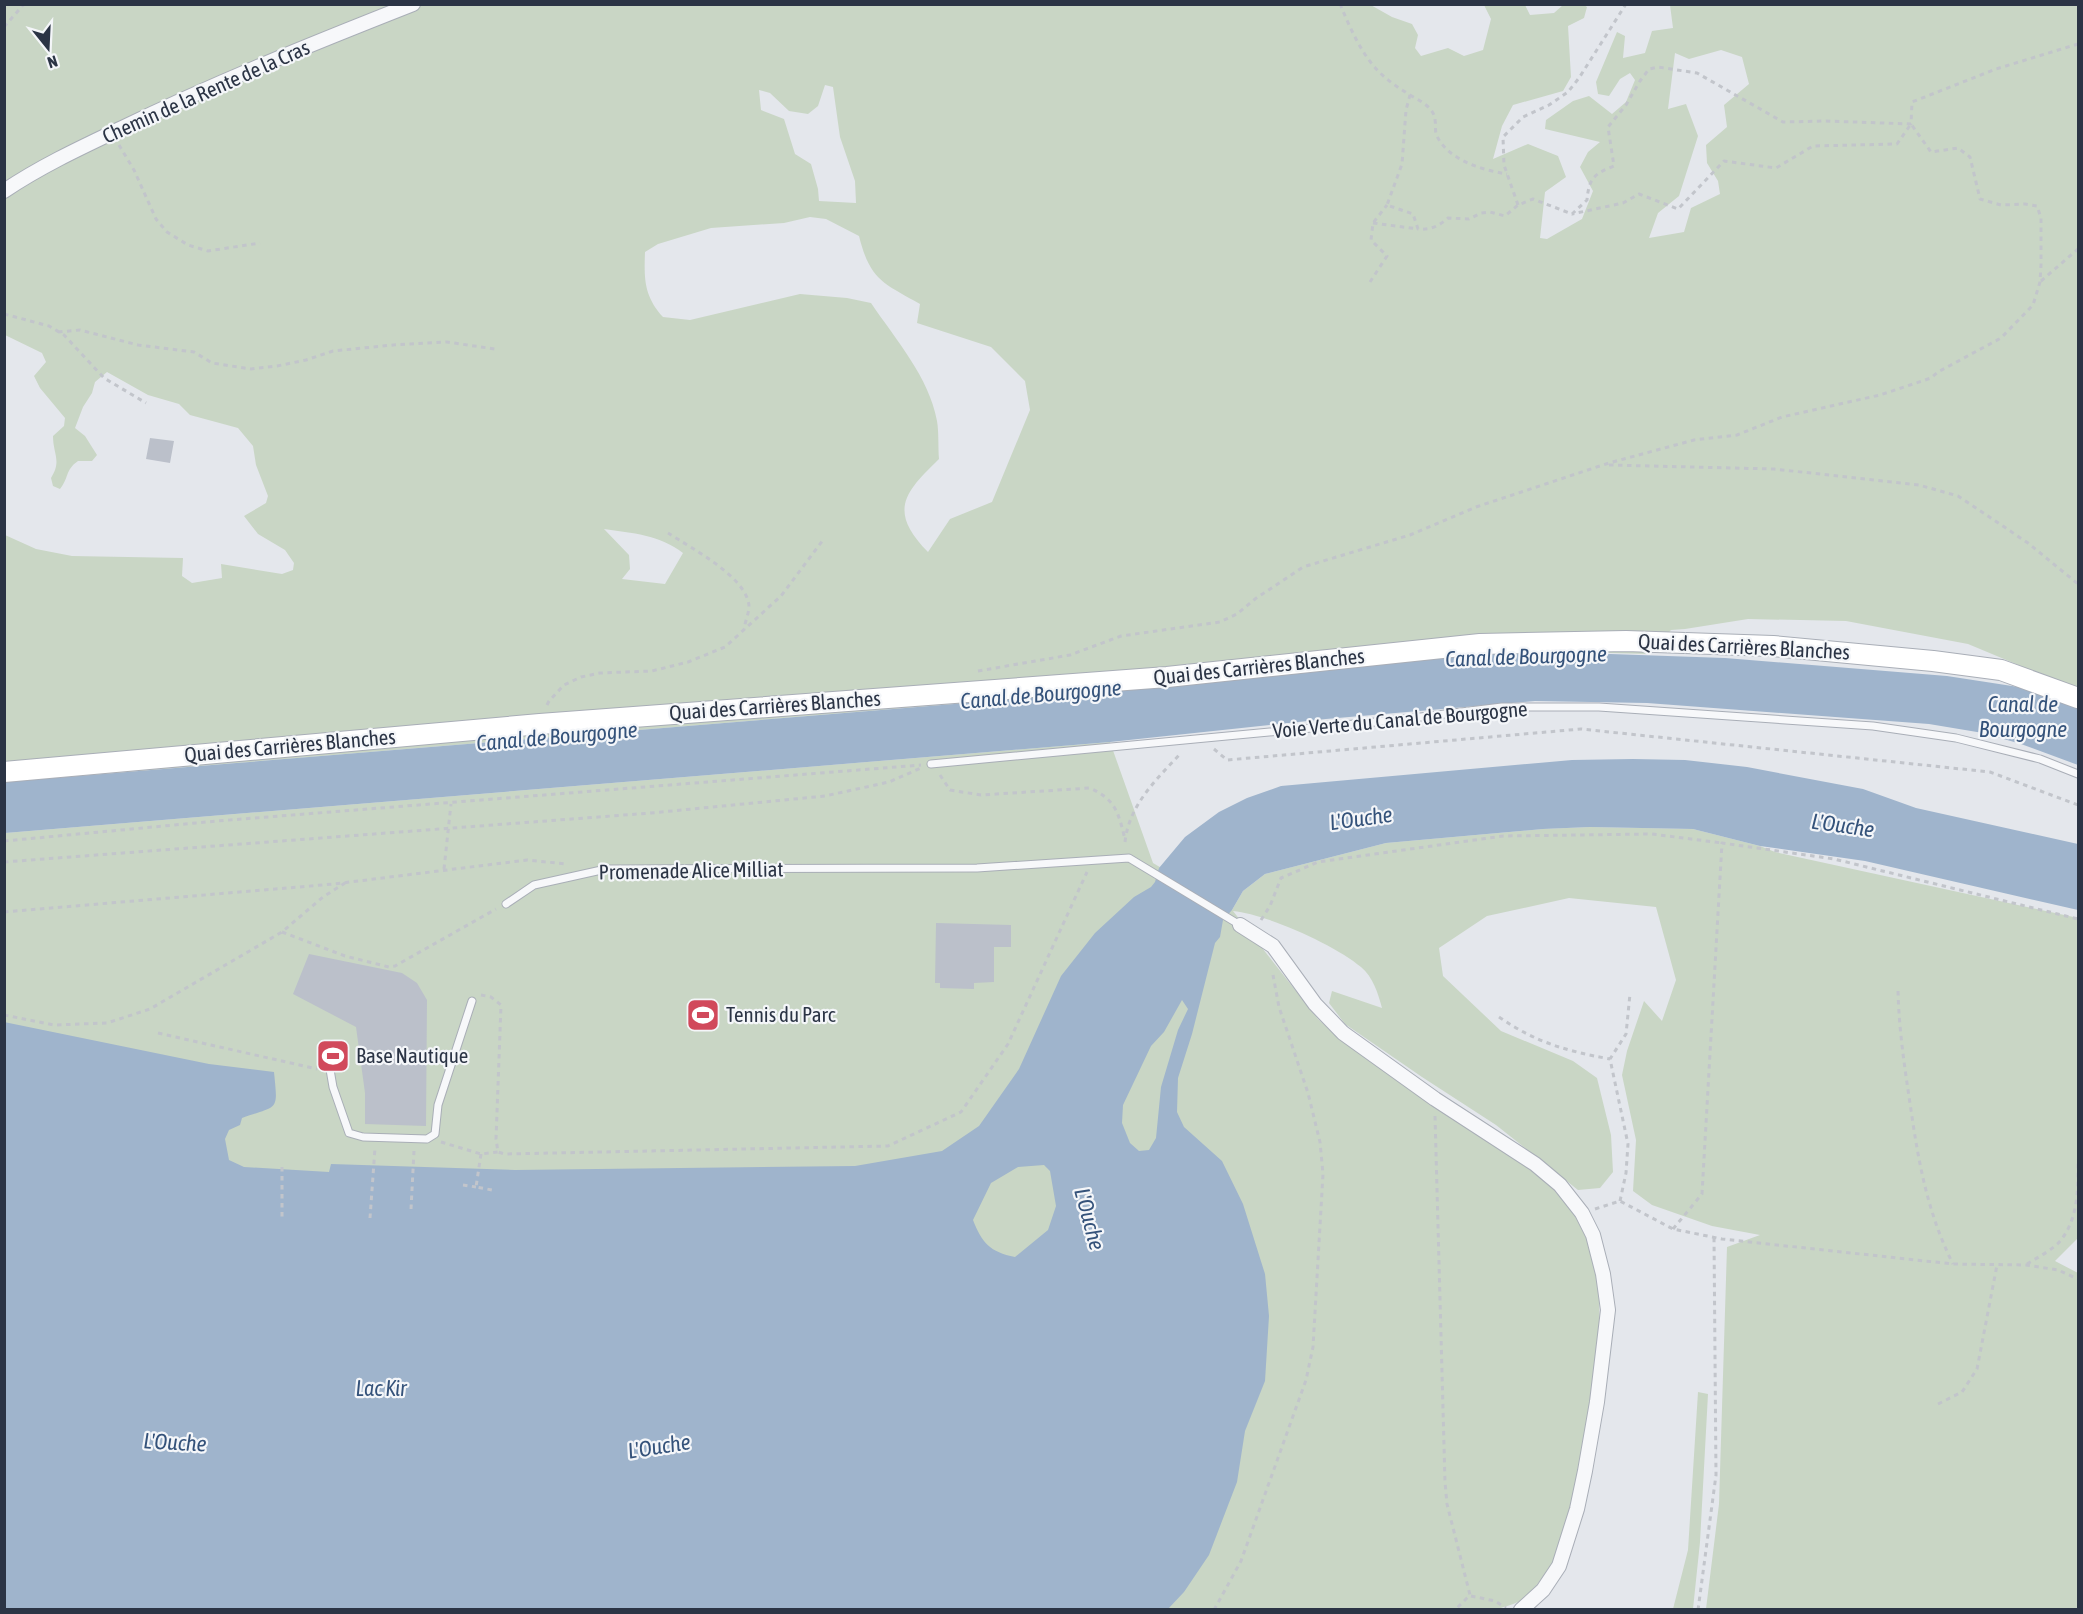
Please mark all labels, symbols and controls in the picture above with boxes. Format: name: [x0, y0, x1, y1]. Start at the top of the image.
north arrow: [18, 18, 78, 78]
street label: Chemin de la Rente de la Cras: [98, 35, 313, 148]
text: N: [45, 52, 60, 72]
street label: Quai des Carrières Blanches: [1638, 628, 1851, 664]
water label: Canal de Bourgogne: [1445, 640, 1607, 672]
street label: Quai des Carrières Blanches: [1152, 643, 1366, 689]
water label: Canal de Bourgogne: [959, 674, 1123, 714]
street label: Quai des Carrières Blanches: [668, 686, 882, 724]
water label: Canal de Bourgogne: [1979, 691, 2067, 742]
street label: Voie Verte du Canal de Bourgogne: [1271, 696, 1528, 742]
water label: Canal de Bourgogne: [475, 716, 639, 756]
street label: Quai des Carrières Blanches: [183, 724, 397, 766]
water label: L'Ouche: [1328, 801, 1394, 835]
water label: L'Ouche: [1810, 808, 1876, 842]
street label: Promenade Alice Milliat: [598, 856, 784, 884]
sports icon: Tennis du Parc: [685, 997, 721, 1033]
place label: Tennis du Parc: [726, 1002, 836, 1026]
sports icon: Base Nautique: [315, 1038, 351, 1074]
place label: Base Nautique: [356, 1043, 468, 1067]
water label: L'Ouche: [1069, 1185, 1111, 1253]
water label: Lac Kir: [355, 1375, 408, 1401]
water label: L'Ouche: [143, 1427, 207, 1457]
water label: L'Ouche: [626, 1428, 692, 1464]

